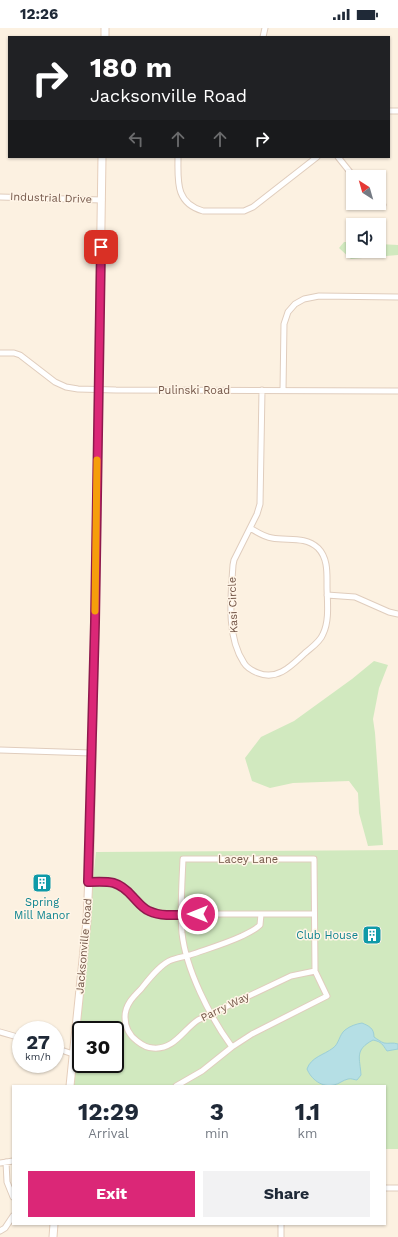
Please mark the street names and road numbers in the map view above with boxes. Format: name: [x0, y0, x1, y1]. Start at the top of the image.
street label: Industrial Drive: [10, 190, 92, 206]
street label: Pulinski Road: [158, 384, 230, 397]
street label: Kasi Circle: [226, 577, 240, 633]
street label: Lacey Lane: [218, 853, 278, 866]
street label: Jacksonville Road: [73, 898, 95, 994]
street label: Parry Way: [199, 990, 252, 1024]

